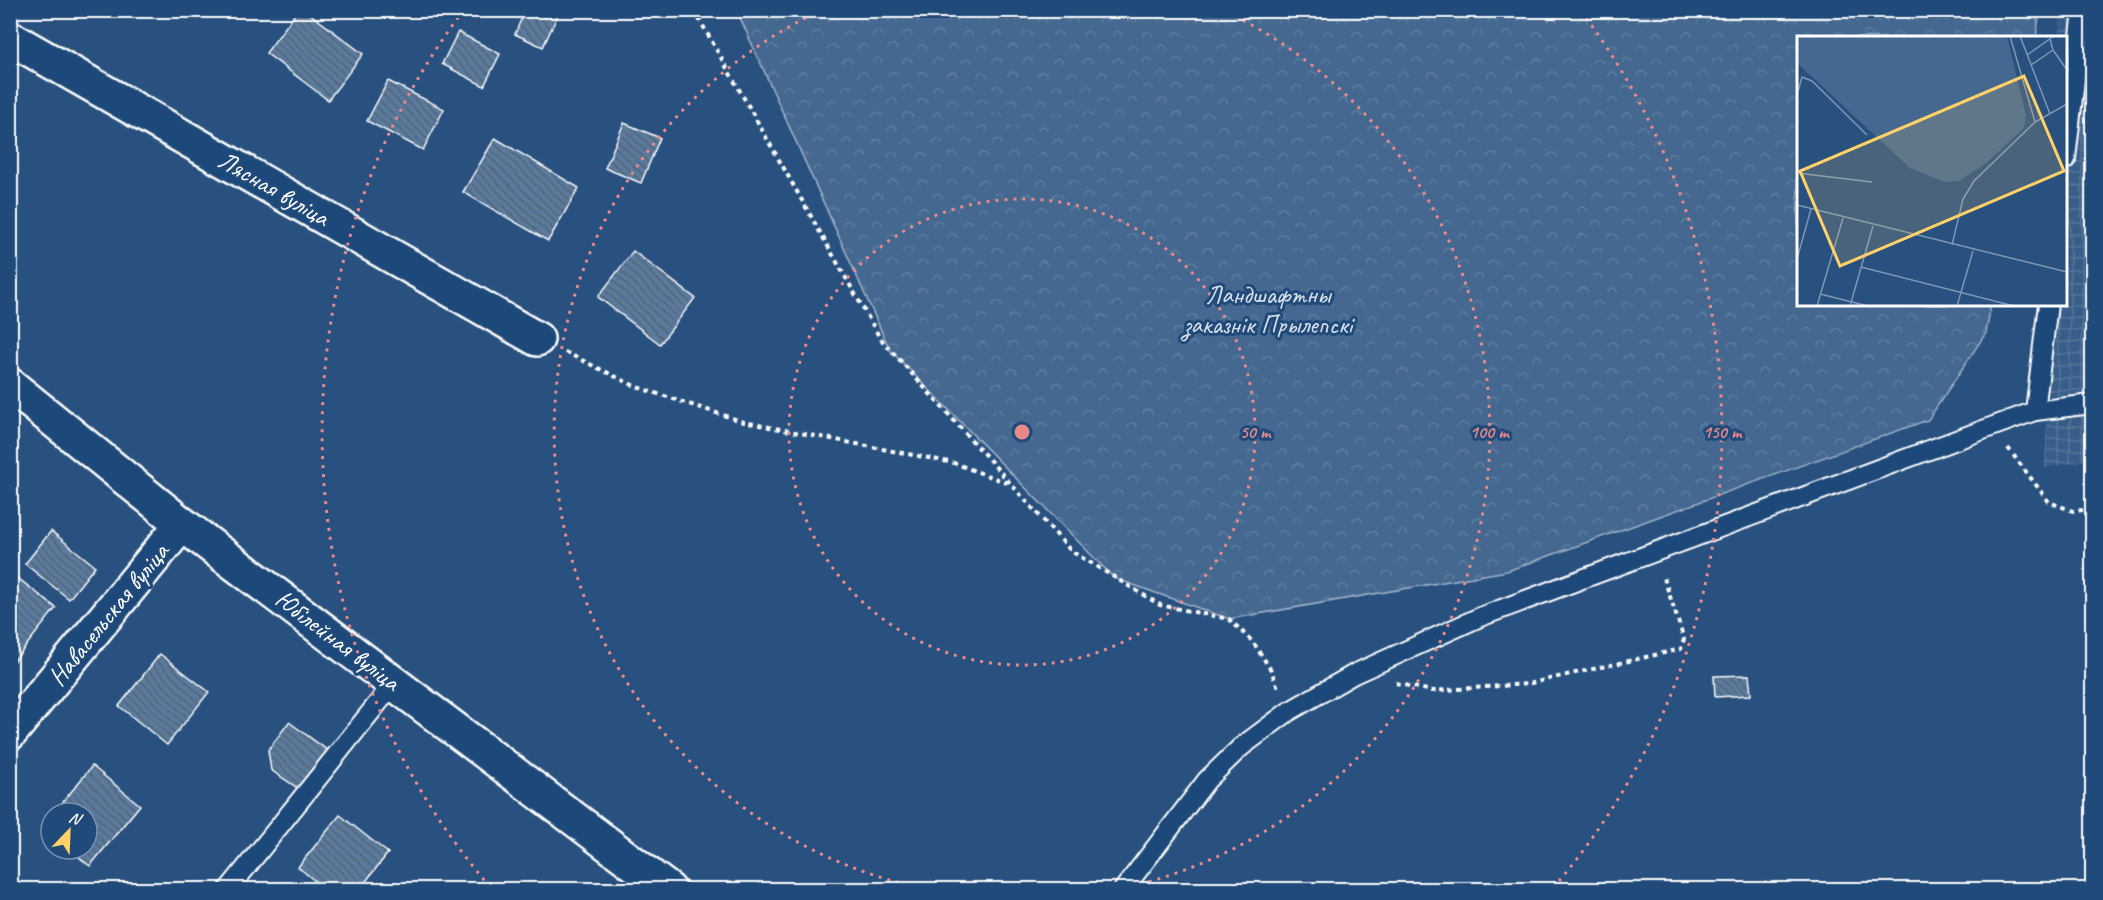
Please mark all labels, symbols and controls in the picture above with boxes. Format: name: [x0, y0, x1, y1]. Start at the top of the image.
inset map: [1797, 36, 2067, 306]
street label: Лясная вуліца: [212, 143, 337, 234]
park label: Ландшафтны заказнік Прылепскі: [1180, 278, 1356, 342]
text: 50 m: [1240, 421, 1272, 443]
text: 100 m: [1470, 421, 1510, 443]
text: 150 m: [1703, 421, 1743, 443]
centre of rings: [1012, 422, 1032, 442]
street label: Навасельская вуліца: [41, 535, 177, 693]
street label: Юбілейная вуліца: [269, 583, 408, 699]
north arrow: [39, 801, 99, 861]
text: N: [66, 807, 86, 830]

